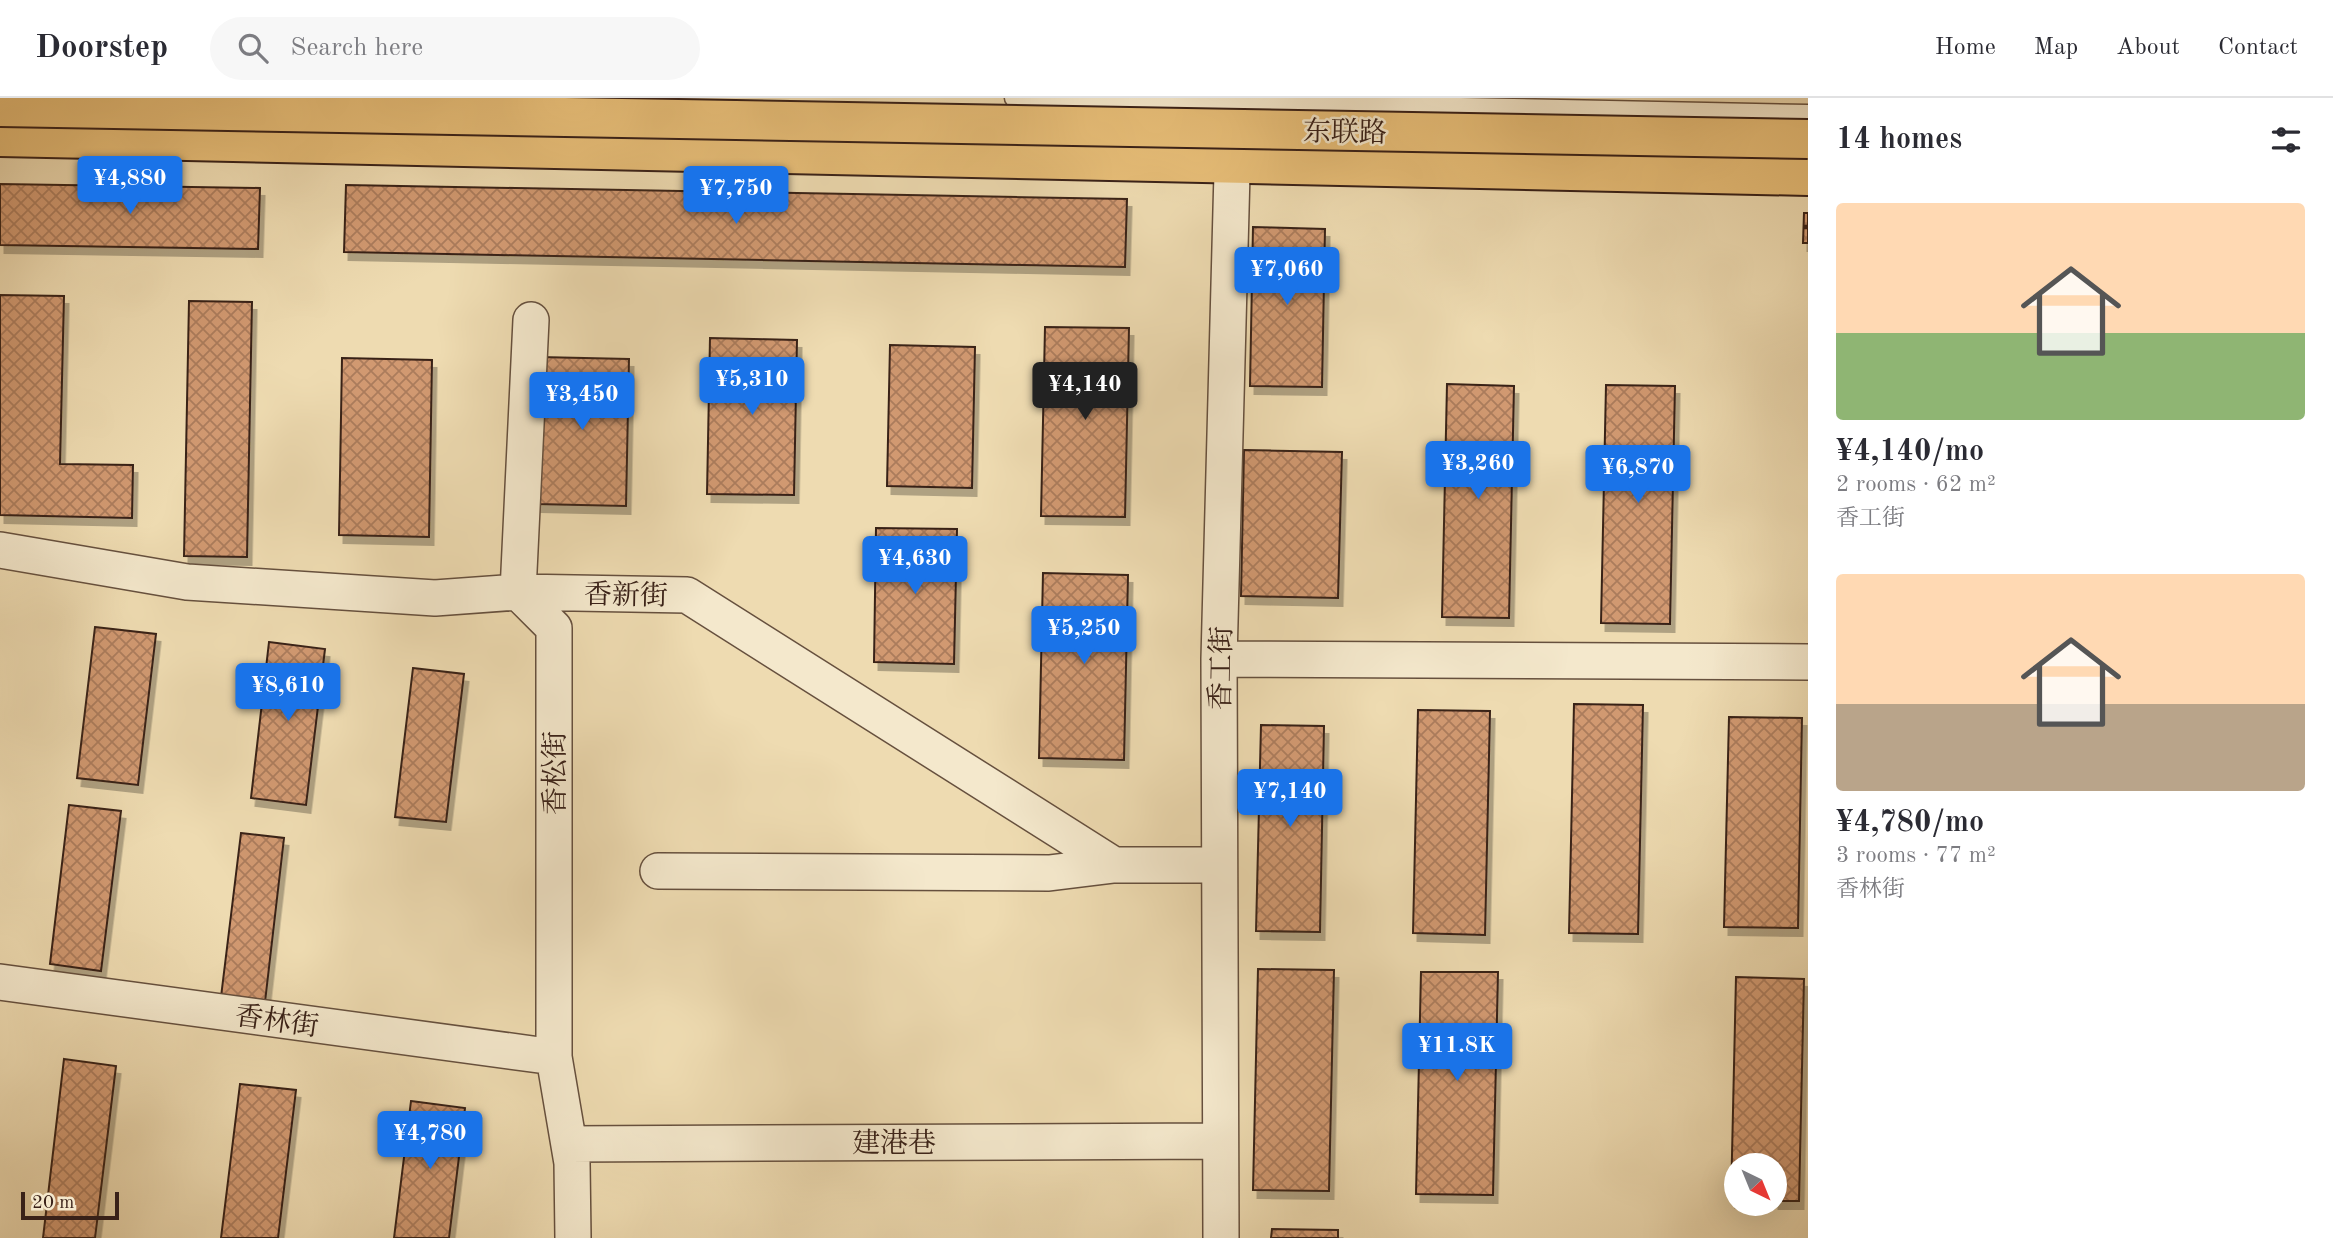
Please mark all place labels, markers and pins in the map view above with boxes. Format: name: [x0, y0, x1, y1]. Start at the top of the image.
pin: ¥4,880: [73, 156, 187, 216]
pin: ¥7,750: [679, 166, 793, 226]
pin: ¥7,060: [1230, 248, 1344, 307]
pin: ¥5,310: [695, 358, 809, 417]
pin: ¥4,140: [1028, 362, 1142, 422]
pin: ¥3,450: [525, 372, 639, 432]
pin: ¥3,260: [1421, 442, 1535, 501]
pin: ¥6,870: [1581, 446, 1695, 505]
pin: ¥4,630: [858, 536, 972, 596]
pin: ¥5,250: [1027, 606, 1141, 666]
pin: ¥8,610: [231, 664, 345, 723]
pin: ¥7,140: [1233, 770, 1347, 829]
pin: ¥11.8K: [1400, 1024, 1514, 1083]
pin: ¥4,780: [373, 1112, 487, 1171]

